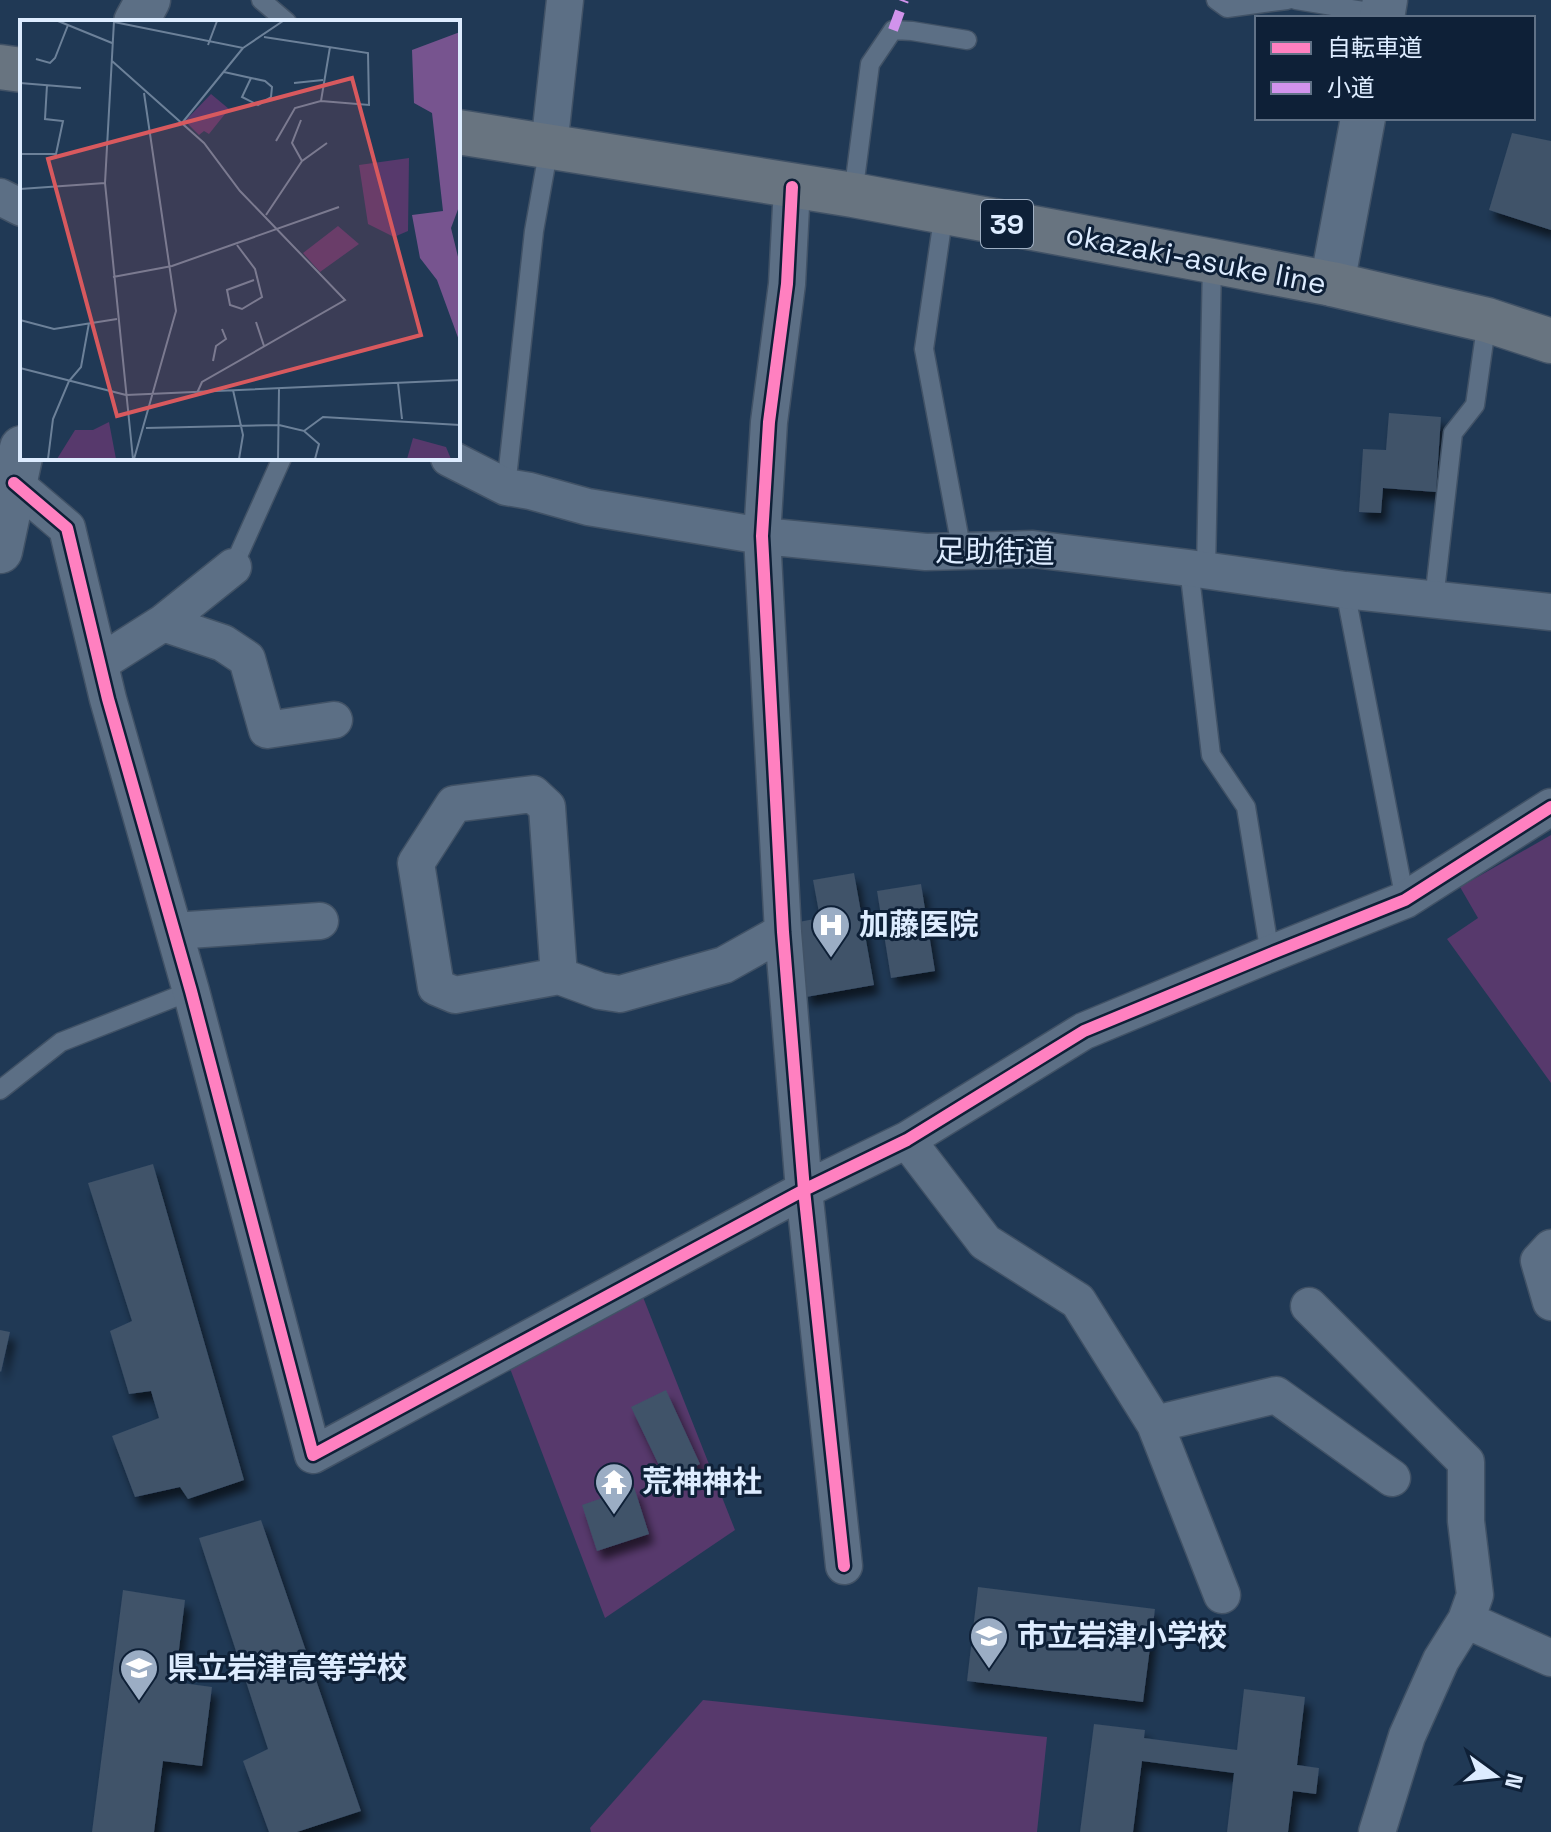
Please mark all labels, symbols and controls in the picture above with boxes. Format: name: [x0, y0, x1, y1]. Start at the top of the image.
legend: [1255, 16, 1535, 120]
inset map: [20, 20, 460, 460]
text: 自転車道: [1327, 32, 1423, 63]
text: 小道: [1327, 72, 1375, 103]
road number: 39: [981, 200, 1033, 248]
street label: okazaki-asuke line: [1063, 214, 1330, 303]
street label: 足助街道: [935, 531, 1055, 572]
hospital icon: 加藤医院: [810, 904, 852, 959]
place label: 加藤医院: [859, 905, 979, 944]
temple icon: 荒神神社: [593, 1461, 635, 1516]
place label: 荒神神社: [642, 1462, 762, 1501]
school or university icon: 市立岩津小学校: [968, 1615, 1010, 1670]
place label: 市立岩津小学校: [1017, 1616, 1227, 1655]
school or university icon: 県立岩津高等学校: [118, 1647, 160, 1702]
place label: 県立岩津高等学校: [167, 1648, 407, 1687]
north arrow: [1455, 1736, 1535, 1816]
text: N: [1499, 1770, 1530, 1792]

